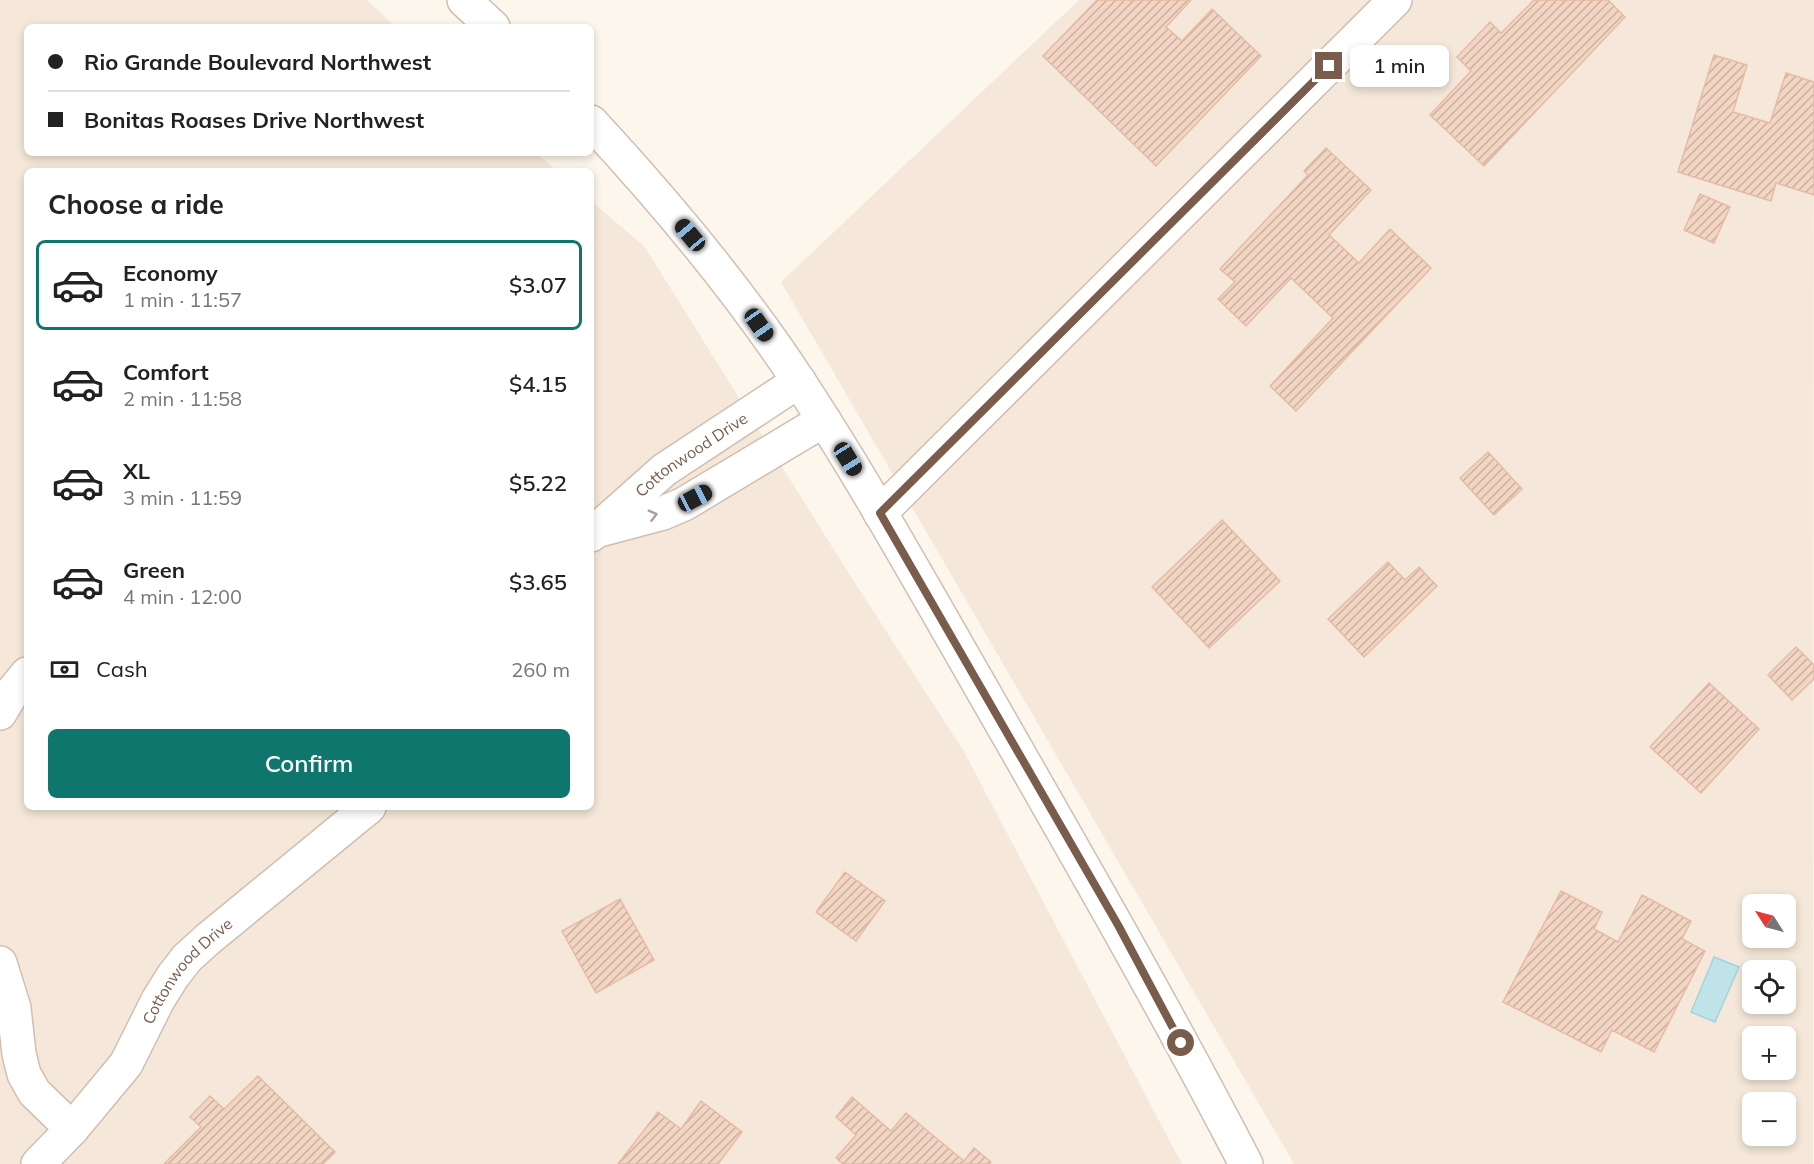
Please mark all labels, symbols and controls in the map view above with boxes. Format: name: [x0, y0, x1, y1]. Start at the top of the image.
callout: 1 min: [1350, 45, 1449, 87]
text: Rio Grande Boulevard Northwest: [84, 48, 431, 76]
route end: [1315, 52, 1342, 79]
text: 1 min: [1374, 53, 1425, 78]
text: Bonitas Roases Drive Northwest: [84, 106, 424, 134]
text: Choose a ride: [48, 187, 224, 221]
car: [672, 215, 708, 255]
icon: car: [51, 258, 105, 312]
text: Economy: [123, 259, 218, 287]
text: $3.07: [509, 271, 567, 299]
text: 1 min · 11:57: [123, 287, 242, 312]
car: [741, 305, 777, 345]
icon: car: [51, 357, 105, 411]
text: Comfort: [123, 358, 209, 386]
text: $4.15: [509, 370, 567, 398]
text: 2 min · 11:58: [123, 386, 242, 411]
street label: Cottonwood Drive: [631, 408, 751, 501]
car: [831, 439, 865, 479]
icon: car: [51, 456, 105, 510]
text: XL: [123, 457, 150, 485]
text: $5.22: [509, 469, 567, 497]
car: [675, 482, 715, 514]
text: 3 min · 11:59: [123, 485, 242, 510]
one-way arrow: [647, 510, 658, 522]
icon: car: [51, 555, 105, 609]
text: Green: [123, 556, 185, 584]
text: $3.65: [509, 568, 567, 596]
text: 4 min · 12:00: [123, 584, 242, 609]
icon: cash: [48, 653, 81, 686]
text: Cash: [96, 655, 148, 683]
text: 260 m: [511, 657, 570, 682]
button: Confirm: [48, 729, 570, 798]
north arrow: [1742, 894, 1796, 948]
map controls: [1742, 894, 1796, 1146]
street label: Cottonwood Drive: [138, 913, 236, 1027]
button: locate: [1742, 960, 1796, 1014]
button: +: [1742, 1026, 1796, 1080]
route start: [1167, 1029, 1194, 1056]
button: −: [1742, 1092, 1796, 1146]

